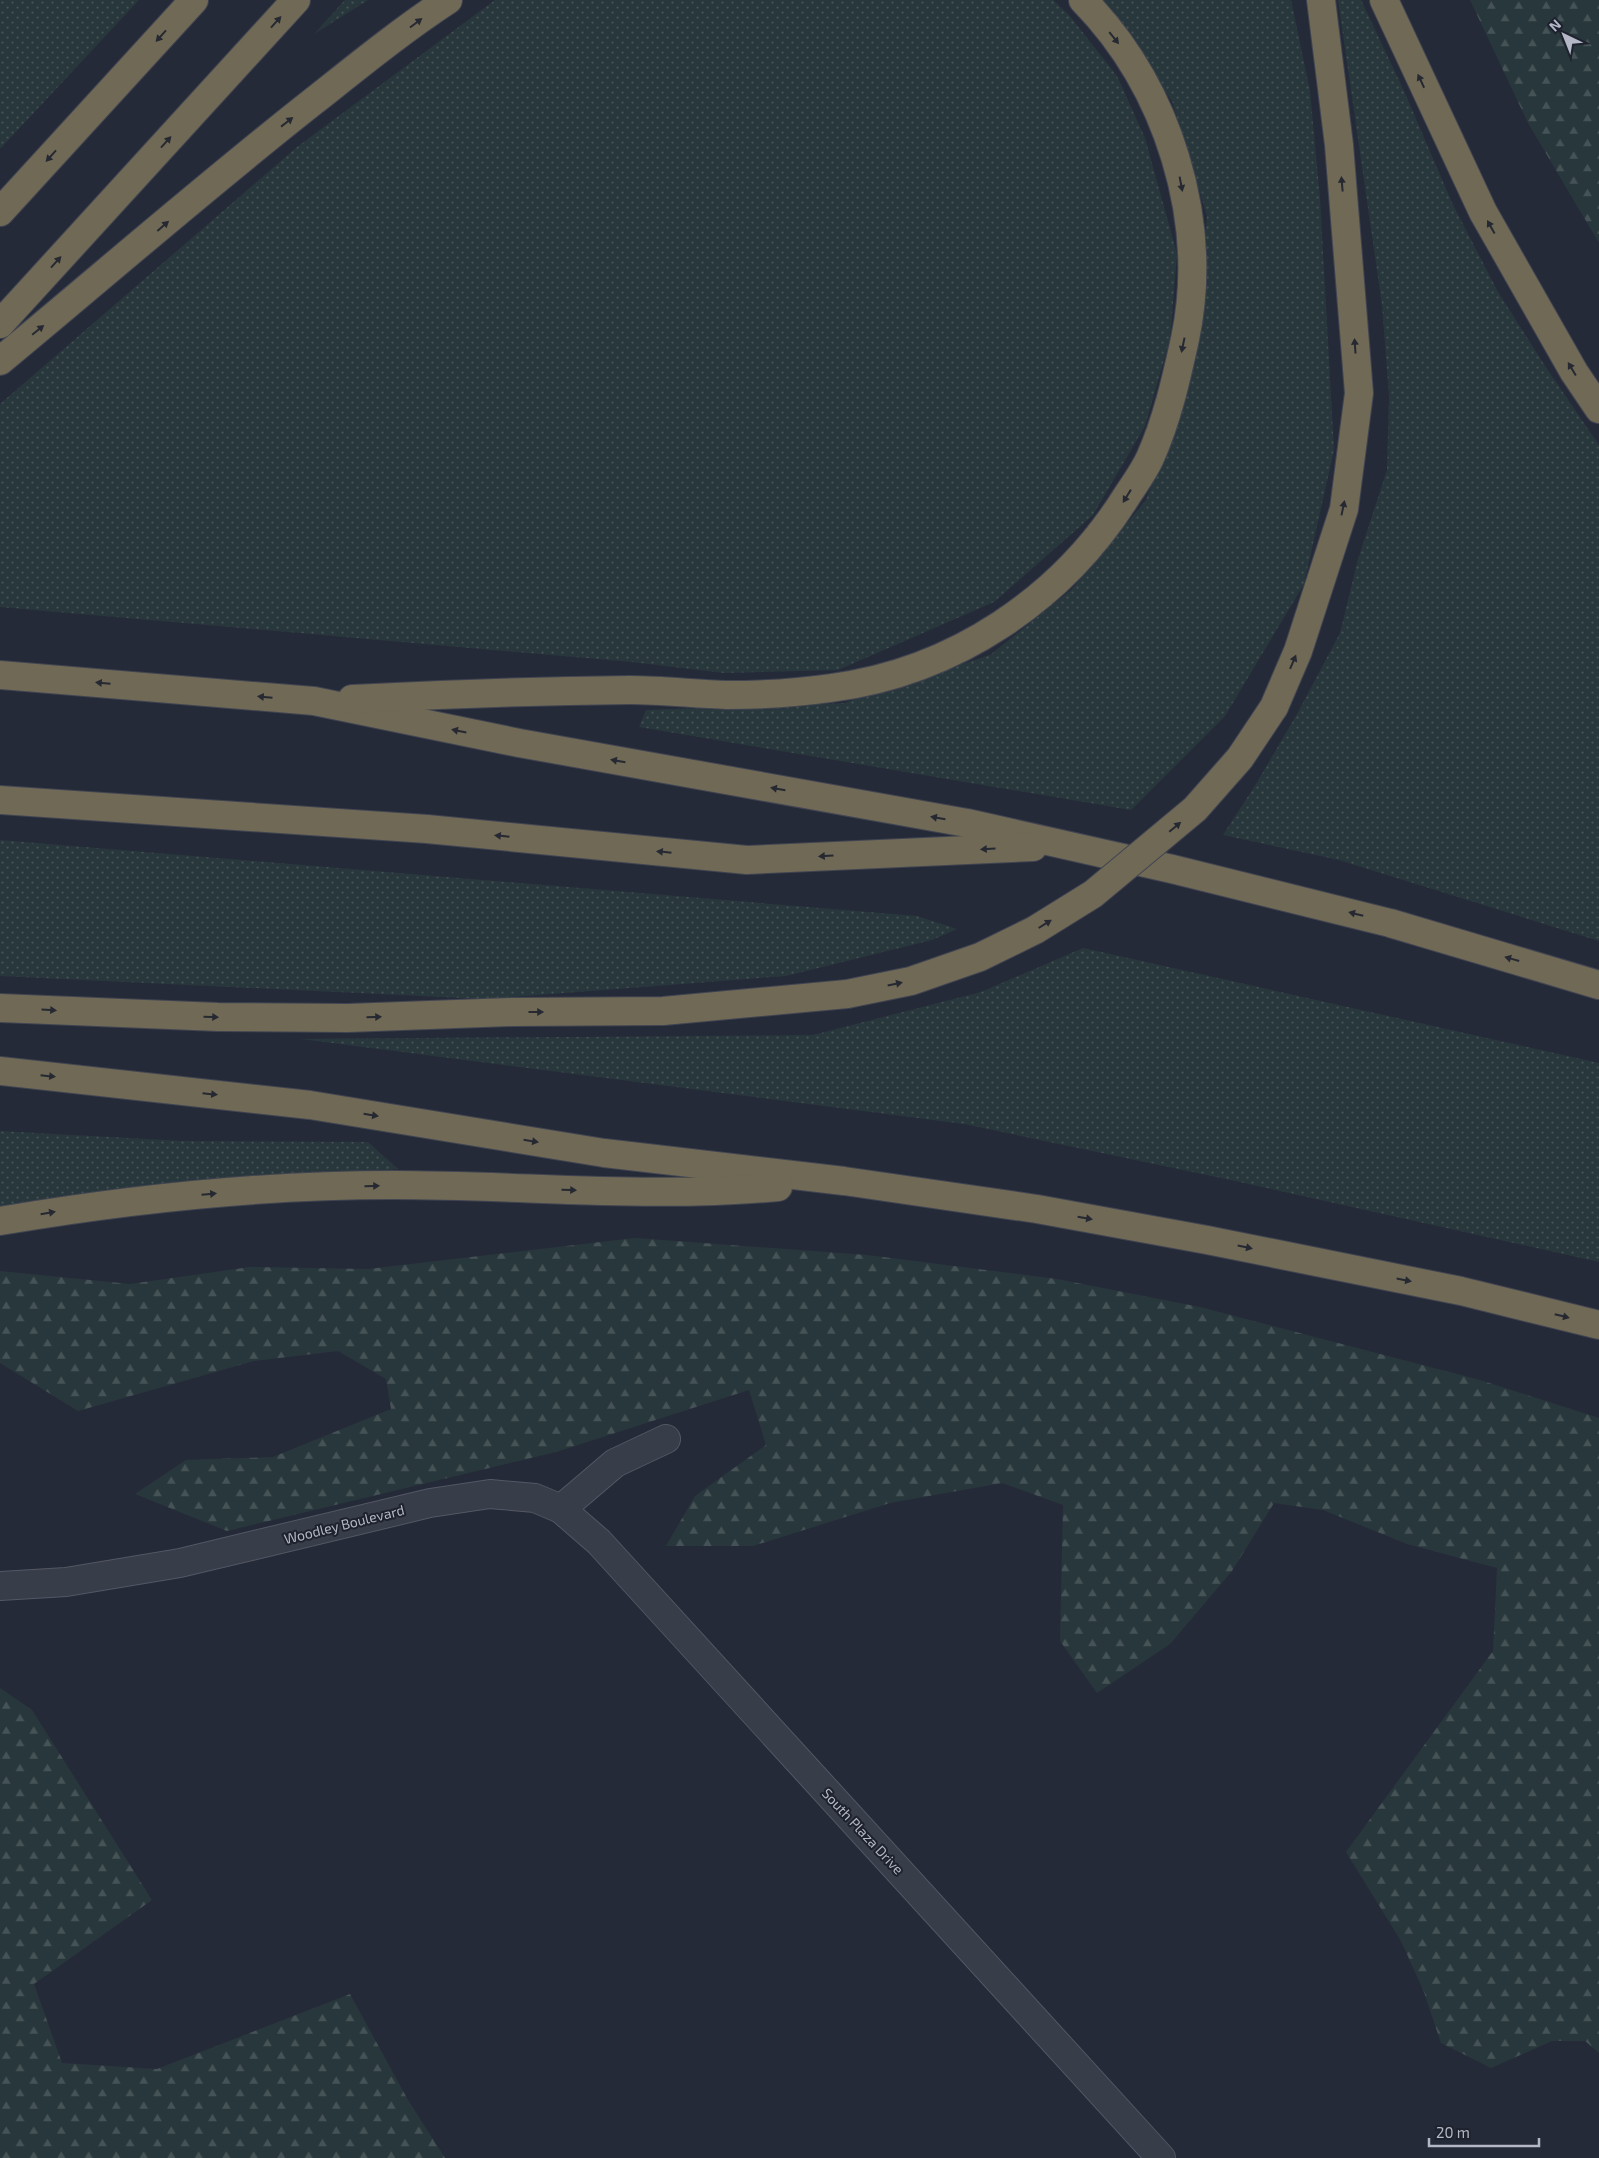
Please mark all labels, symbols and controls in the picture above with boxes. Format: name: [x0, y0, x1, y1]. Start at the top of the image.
north arrow: [1539, 10, 1589, 60]
text: N: [1545, 15, 1564, 35]
one-way arrow: [270, 16, 282, 28]
one-way arrow: [409, 18, 423, 28]
one-way arrow: [155, 30, 167, 42]
one-way arrow: [1109, 31, 1120, 44]
one-way arrow: [1417, 74, 1425, 88]
one-way arrow: [280, 116, 293, 127]
one-way arrow: [160, 136, 172, 148]
one-way arrow: [46, 149, 57, 162]
one-way arrow: [1178, 176, 1186, 192]
one-way arrow: [1338, 176, 1346, 192]
one-way arrow: [156, 220, 168, 232]
one-way arrow: [1487, 221, 1496, 234]
one-way arrow: [51, 255, 62, 268]
one-way arrow: [31, 325, 44, 336]
one-way arrow: [1179, 337, 1187, 353]
one-way arrow: [1351, 338, 1359, 354]
one-way arrow: [1567, 362, 1576, 375]
one-way arrow: [1123, 489, 1132, 502]
one-way arrow: [1339, 500, 1347, 515]
one-way arrow: [1290, 655, 1298, 669]
one-way arrow: [95, 679, 111, 687]
one-way arrow: [257, 693, 273, 701]
one-way arrow: [451, 727, 466, 735]
one-way arrow: [610, 756, 626, 764]
one-way arrow: [770, 785, 786, 793]
one-way arrow: [930, 813, 946, 821]
one-way arrow: [1168, 821, 1181, 832]
one-way arrow: [494, 832, 510, 840]
one-way arrow: [980, 846, 996, 854]
one-way arrow: [655, 848, 671, 856]
one-way arrow: [817, 853, 833, 861]
one-way arrow: [1348, 910, 1363, 918]
one-way arrow: [1039, 919, 1052, 929]
one-way arrow: [1504, 954, 1519, 962]
one-way arrow: [887, 980, 902, 988]
one-way arrow: [41, 1006, 57, 1014]
one-way arrow: [528, 1008, 544, 1016]
one-way arrow: [366, 1012, 382, 1020]
one-way arrow: [203, 1013, 219, 1021]
one-way arrow: [41, 1072, 57, 1080]
one-way arrow: [202, 1090, 218, 1098]
one-way arrow: [363, 1111, 379, 1119]
one-way arrow: [524, 1137, 540, 1145]
one-way arrow: [364, 1181, 380, 1189]
one-way arrow: [561, 1187, 577, 1195]
one-way arrow: [202, 1190, 218, 1198]
one-way arrow: [40, 1208, 56, 1216]
one-way arrow: [1077, 1214, 1093, 1222]
one-way arrow: [1237, 1244, 1253, 1252]
one-way arrow: [1396, 1276, 1412, 1284]
one-way arrow: [1555, 1312, 1570, 1320]
street label: Woodley Boulevard: [282, 1501, 406, 1547]
street label: South Plaza Drive: [819, 1784, 907, 1878]
scale bar: [1429, 2116, 1539, 2148]
text: 20 m: [1436, 2123, 1470, 2141]

